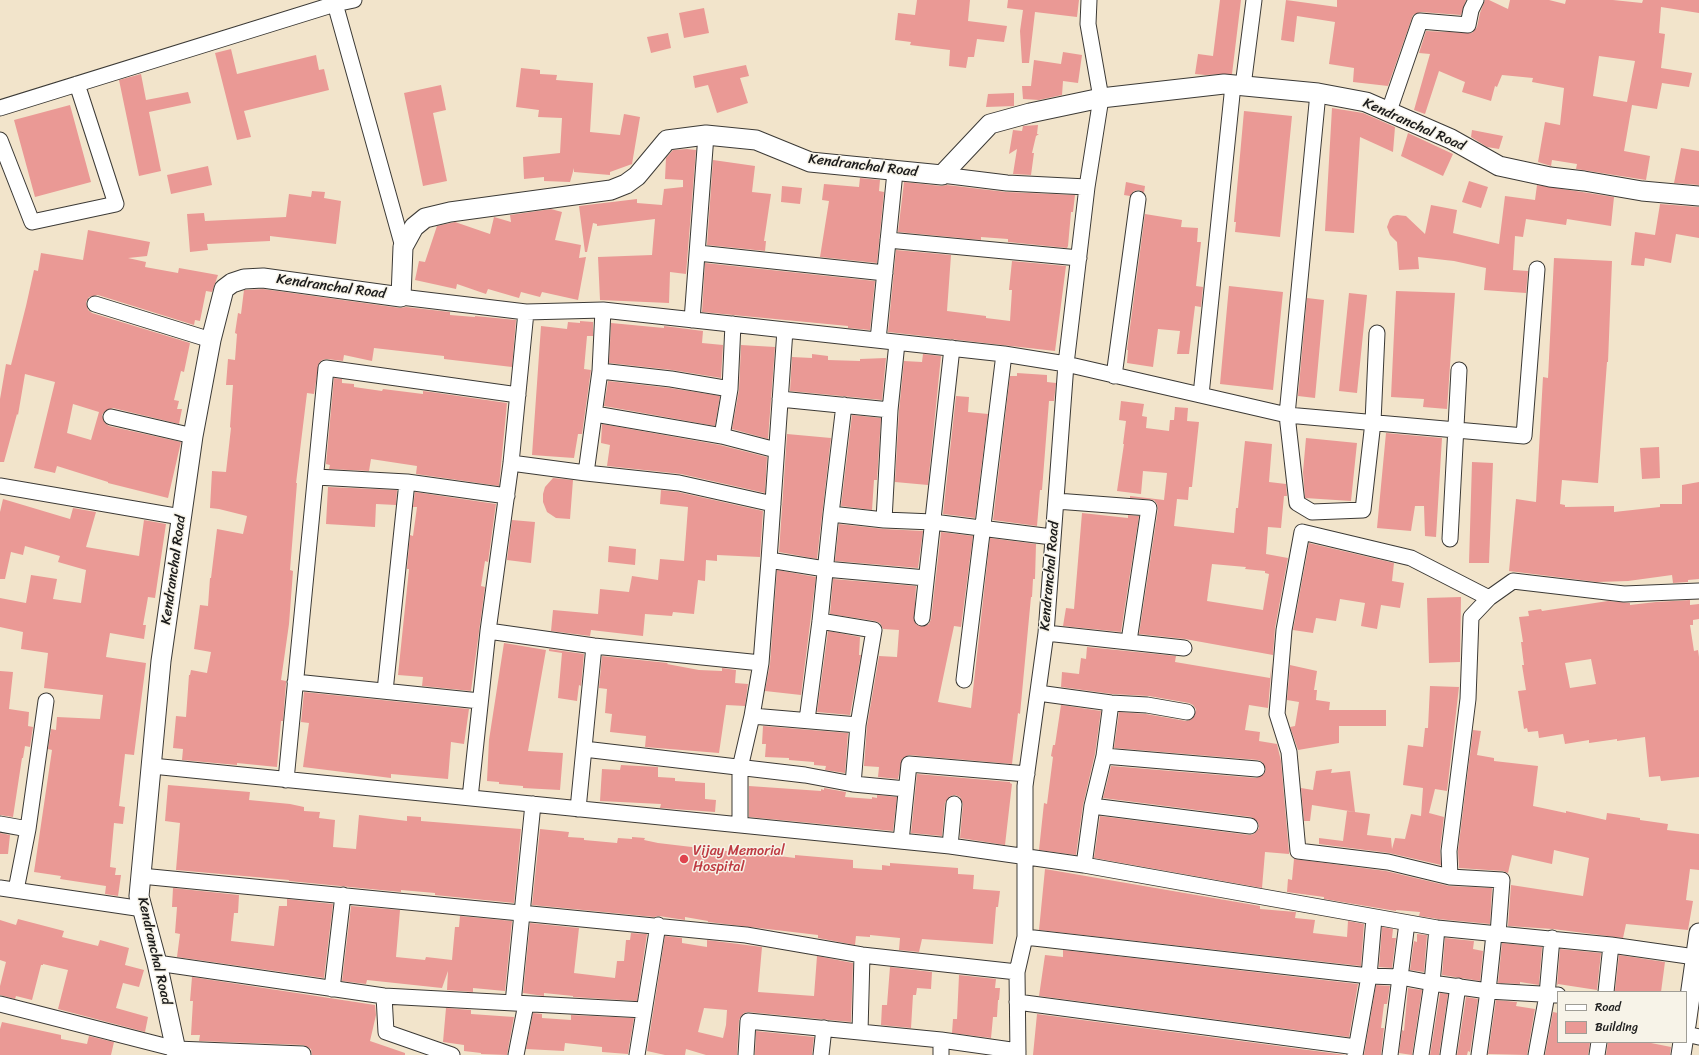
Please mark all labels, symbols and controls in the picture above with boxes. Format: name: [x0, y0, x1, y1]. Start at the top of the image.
street label: Kendranchal Road: [1360, 95, 1468, 155]
street label: Kendranchal Road: [807, 151, 919, 181]
street label: Kendranchal Road: [275, 271, 387, 303]
street label: Kendranchal Road: [158, 514, 190, 626]
street label: Kendranchal Road: [1037, 521, 1063, 631]
place label: Vijay Memorial Hospital: [693, 843, 785, 876]
marker: Vijay Memorial Hospital: [678, 853, 690, 865]
street label: Kendranchal Road: [133, 896, 175, 1006]
legend: [1557, 991, 1687, 1043]
text: Road: [1595, 996, 1621, 1018]
text: Building: [1595, 1016, 1638, 1038]

